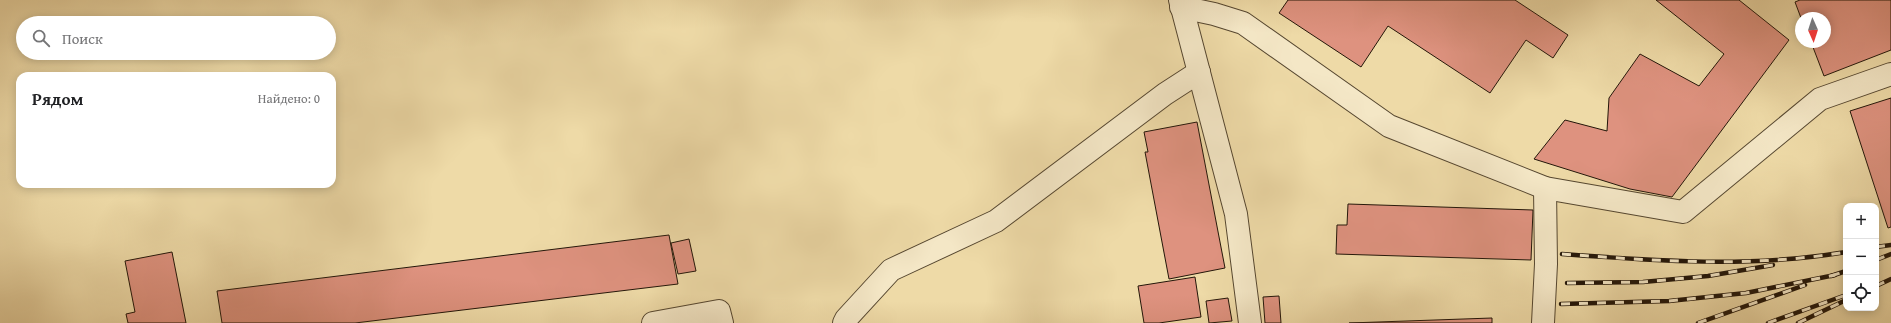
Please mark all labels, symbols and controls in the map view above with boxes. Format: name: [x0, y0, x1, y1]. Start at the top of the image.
north arrow: [1795, 12, 1831, 48]
search box: [16, 16, 336, 60]
icon: search: [30, 27, 52, 49]
text: Поиск: [62, 28, 103, 49]
text: Рядом: [32, 86, 83, 111]
text: Найдено: 0: [258, 89, 320, 108]
map controls: [1843, 203, 1879, 311]
button: +: [1843, 203, 1879, 239]
button: −: [1843, 239, 1879, 275]
button: locate: [1843, 275, 1879, 311]

